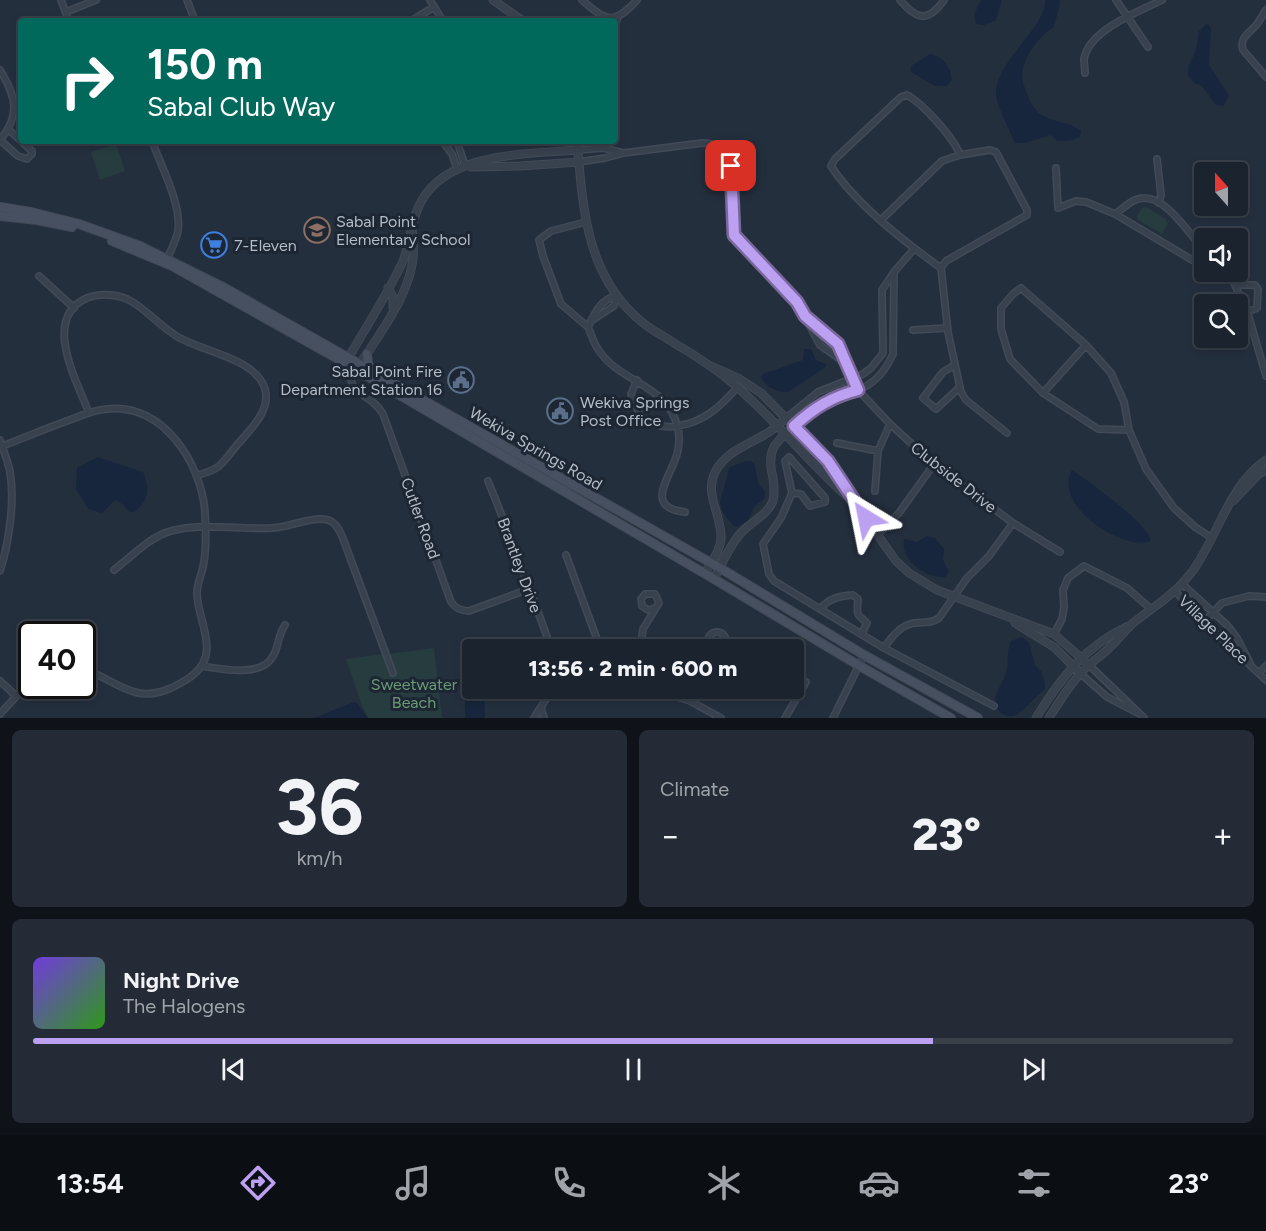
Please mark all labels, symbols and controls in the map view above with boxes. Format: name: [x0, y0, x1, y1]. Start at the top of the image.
text: 150 m: [147, 39, 263, 90]
icon: right: [48, 42, 126, 120]
text: Sabal Club Way: [147, 90, 335, 123]
pin: [705, 140, 756, 191]
icon: arrive: [714, 149, 747, 182]
north arrow: [1194, 162, 1248, 216]
map controls: [1194, 162, 1248, 348]
place label: Sabal Point Elementary School: [336, 212, 470, 249]
school or university icon: Sabal Point Elementary School: [302, 215, 332, 245]
button: sound: [1194, 228, 1248, 282]
supermarket icon: 7-Eleven: [199, 230, 229, 260]
place label: 7-Eleven: [234, 236, 297, 255]
button: search: [1194, 294, 1248, 348]
place label: Sabal Point Fire Department Station 16: [280, 362, 442, 399]
public building icon: Sabal Point Fire Department Station 16: [446, 365, 476, 395]
place label: Wekiva Springs Post Office: [580, 393, 689, 430]
public building icon: Wekiva Springs Post Office: [545, 396, 575, 426]
street label: Wekiva Springs Road: [466, 403, 606, 494]
street label: Clubside Drive: [907, 438, 1001, 517]
street label: Cutler Road: [397, 475, 444, 561]
position arrow: [834, 486, 898, 550]
street label: Brantley Drive: [494, 515, 546, 616]
street label: Village Place: [1175, 591, 1253, 668]
speed limit sign: 40: [18, 621, 96, 699]
text: 13:56 · 2 min · 600 m: [528, 655, 738, 682]
park label: Sweetwater Beach: [371, 675, 458, 712]
text: 36: [275, 760, 364, 854]
text: Climate: [660, 777, 729, 801]
text: 23°: [912, 807, 981, 861]
text: −: [660, 816, 681, 855]
text: +: [1212, 816, 1233, 855]
text: km/h: [297, 846, 342, 870]
text: Night Drive: [123, 967, 239, 994]
text: The Halogens: [123, 994, 245, 1018]
icon: previous: [217, 1053, 250, 1086]
icon: pause: [617, 1053, 650, 1086]
icon: next: [1017, 1053, 1050, 1086]
icon: directions: [237, 1162, 279, 1204]
icon: music: [392, 1162, 434, 1204]
icon: phone: [548, 1162, 590, 1204]
icon: climate: [703, 1162, 745, 1204]
icon: car: [858, 1162, 900, 1204]
icon: filters: [1013, 1162, 1055, 1204]
text: 13:54: [57, 1167, 124, 1200]
text: 23°: [1168, 1167, 1209, 1200]

